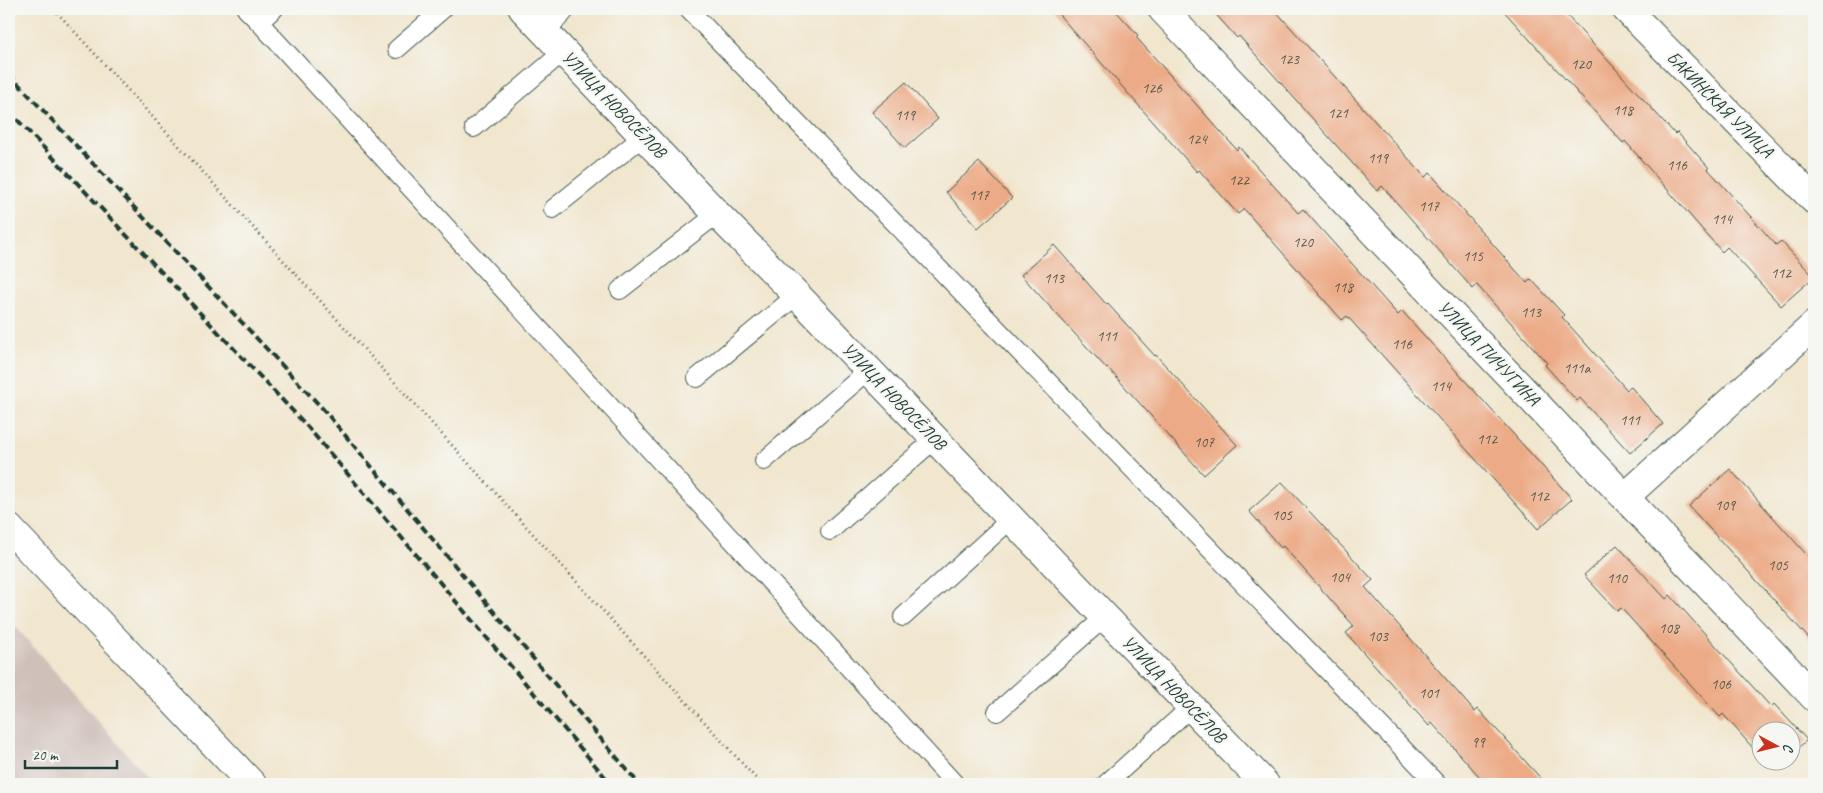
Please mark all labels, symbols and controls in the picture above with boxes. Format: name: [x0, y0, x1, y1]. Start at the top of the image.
street label: УЛИЦА НОВОСЁЛОВ: [557, 46, 672, 164]
street label: БАКИНСКАЯ УЛИЦА: [1662, 46, 1778, 162]
house number: 123: [1279, 50, 1300, 69]
house number: 120: [1571, 55, 1592, 74]
house number: 126: [1142, 79, 1163, 98]
house number: 118: [1613, 101, 1634, 120]
house number: 121: [1328, 104, 1349, 123]
house number: 119: [895, 106, 916, 125]
house number: 124: [1187, 130, 1208, 149]
house number: 119: [1368, 149, 1389, 168]
house number: 116: [1667, 156, 1688, 175]
house number: 122: [1229, 171, 1250, 190]
house number: 117: [969, 186, 990, 205]
house number: 117: [1419, 197, 1440, 216]
house number: 114: [1712, 210, 1733, 229]
house number: 120: [1293, 233, 1314, 252]
house number: 115: [1463, 247, 1484, 266]
house number: 112: [1771, 264, 1792, 283]
house number: 113: [1044, 269, 1065, 288]
house number: 118: [1333, 278, 1354, 297]
street label: УЛИЦА ПИЧУГИНА: [1433, 296, 1545, 411]
house number: 113: [1521, 303, 1542, 322]
house number: 111: [1097, 327, 1118, 346]
house number: 116: [1392, 335, 1413, 354]
street label: УЛИЦА НОВОСЁЛОВ: [837, 338, 952, 456]
house number: 111а: [1564, 359, 1592, 378]
house number: 114: [1431, 377, 1452, 396]
house number: 111: [1620, 411, 1641, 430]
house number: 112: [1477, 430, 1498, 449]
house number: 107: [1194, 433, 1215, 452]
house number: 112: [1529, 487, 1550, 506]
house number: 109: [1715, 496, 1736, 515]
house number: 105: [1272, 506, 1293, 525]
house number: 105: [1768, 556, 1789, 575]
house number: 104: [1330, 568, 1351, 587]
house number: 110: [1607, 569, 1628, 588]
house number: 108: [1659, 619, 1680, 638]
house number: 103: [1368, 627, 1389, 646]
street label: УЛИЦА НОВОСЁЛОВ: [1117, 631, 1232, 749]
house number: 106: [1711, 675, 1732, 694]
house number: 101: [1419, 684, 1440, 703]
north arrow: [1750, 720, 1800, 770]
house number: 99: [1471, 733, 1486, 752]
scale bar: [25, 738, 118, 770]
text: С: [1779, 743, 1797, 754]
text: 20 m: [32, 746, 59, 765]

